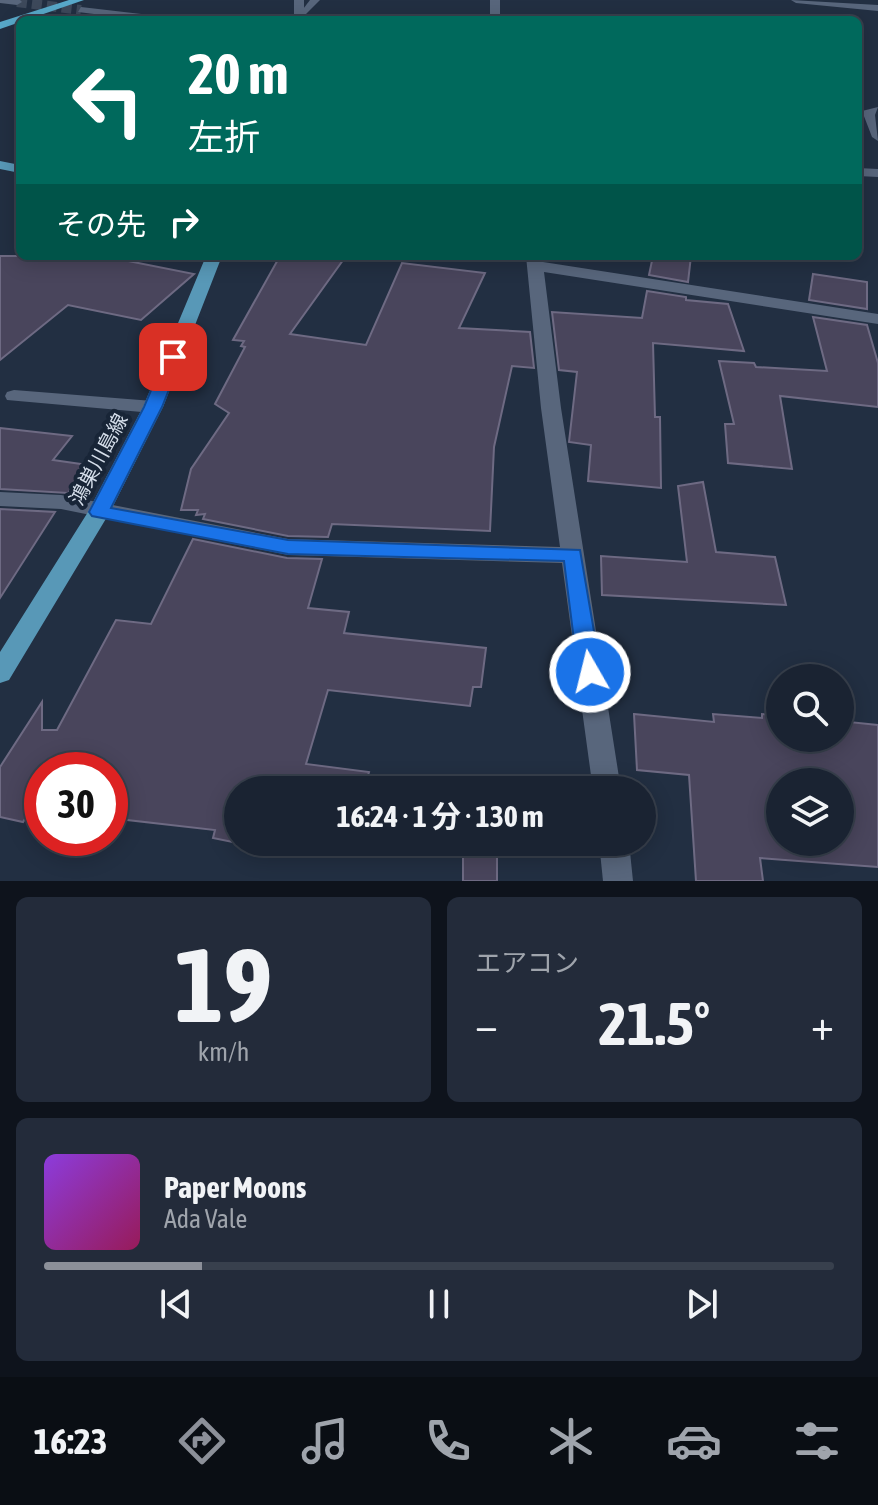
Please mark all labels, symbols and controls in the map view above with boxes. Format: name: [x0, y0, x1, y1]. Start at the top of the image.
text: 20 m: [188, 42, 289, 106]
icon: left: [56, 48, 160, 152]
text: 左折: [188, 116, 260, 158]
icon: right: [162, 200, 206, 244]
text: その先: [56, 207, 146, 241]
pin: [139, 323, 207, 391]
icon: arrive: [151, 335, 195, 379]
street label: 鴻巣川島線: [64, 409, 132, 509]
position arrow: [548, 630, 632, 714]
map controls: [766, 664, 854, 856]
button: search: [766, 664, 854, 752]
speed limit sign: 30: [24, 752, 128, 856]
button: layers: [766, 768, 854, 856]
text: 16:24 · 1 分 · 130 m: [336, 799, 544, 833]
text: 19: [175, 925, 272, 1044]
text: エアコン: [475, 948, 579, 978]
text: 21.5°: [599, 989, 710, 1058]
text: −: [475, 999, 498, 1049]
text: +: [811, 999, 834, 1049]
text: km/h: [198, 1037, 249, 1067]
text: Paper Moons: [164, 1170, 306, 1204]
text: Ada Vale: [164, 1204, 247, 1234]
icon: previous: [154, 1282, 198, 1326]
icon: pause: [417, 1282, 461, 1326]
icon: next: [680, 1282, 724, 1326]
icon: directions: [174, 1413, 230, 1469]
icon: music: [297, 1413, 353, 1469]
icon: phone: [420, 1413, 476, 1469]
icon: climate: [543, 1413, 599, 1469]
icon: car: [666, 1413, 722, 1469]
icon: filters: [789, 1413, 845, 1469]
text: 16:23: [33, 1420, 108, 1462]

